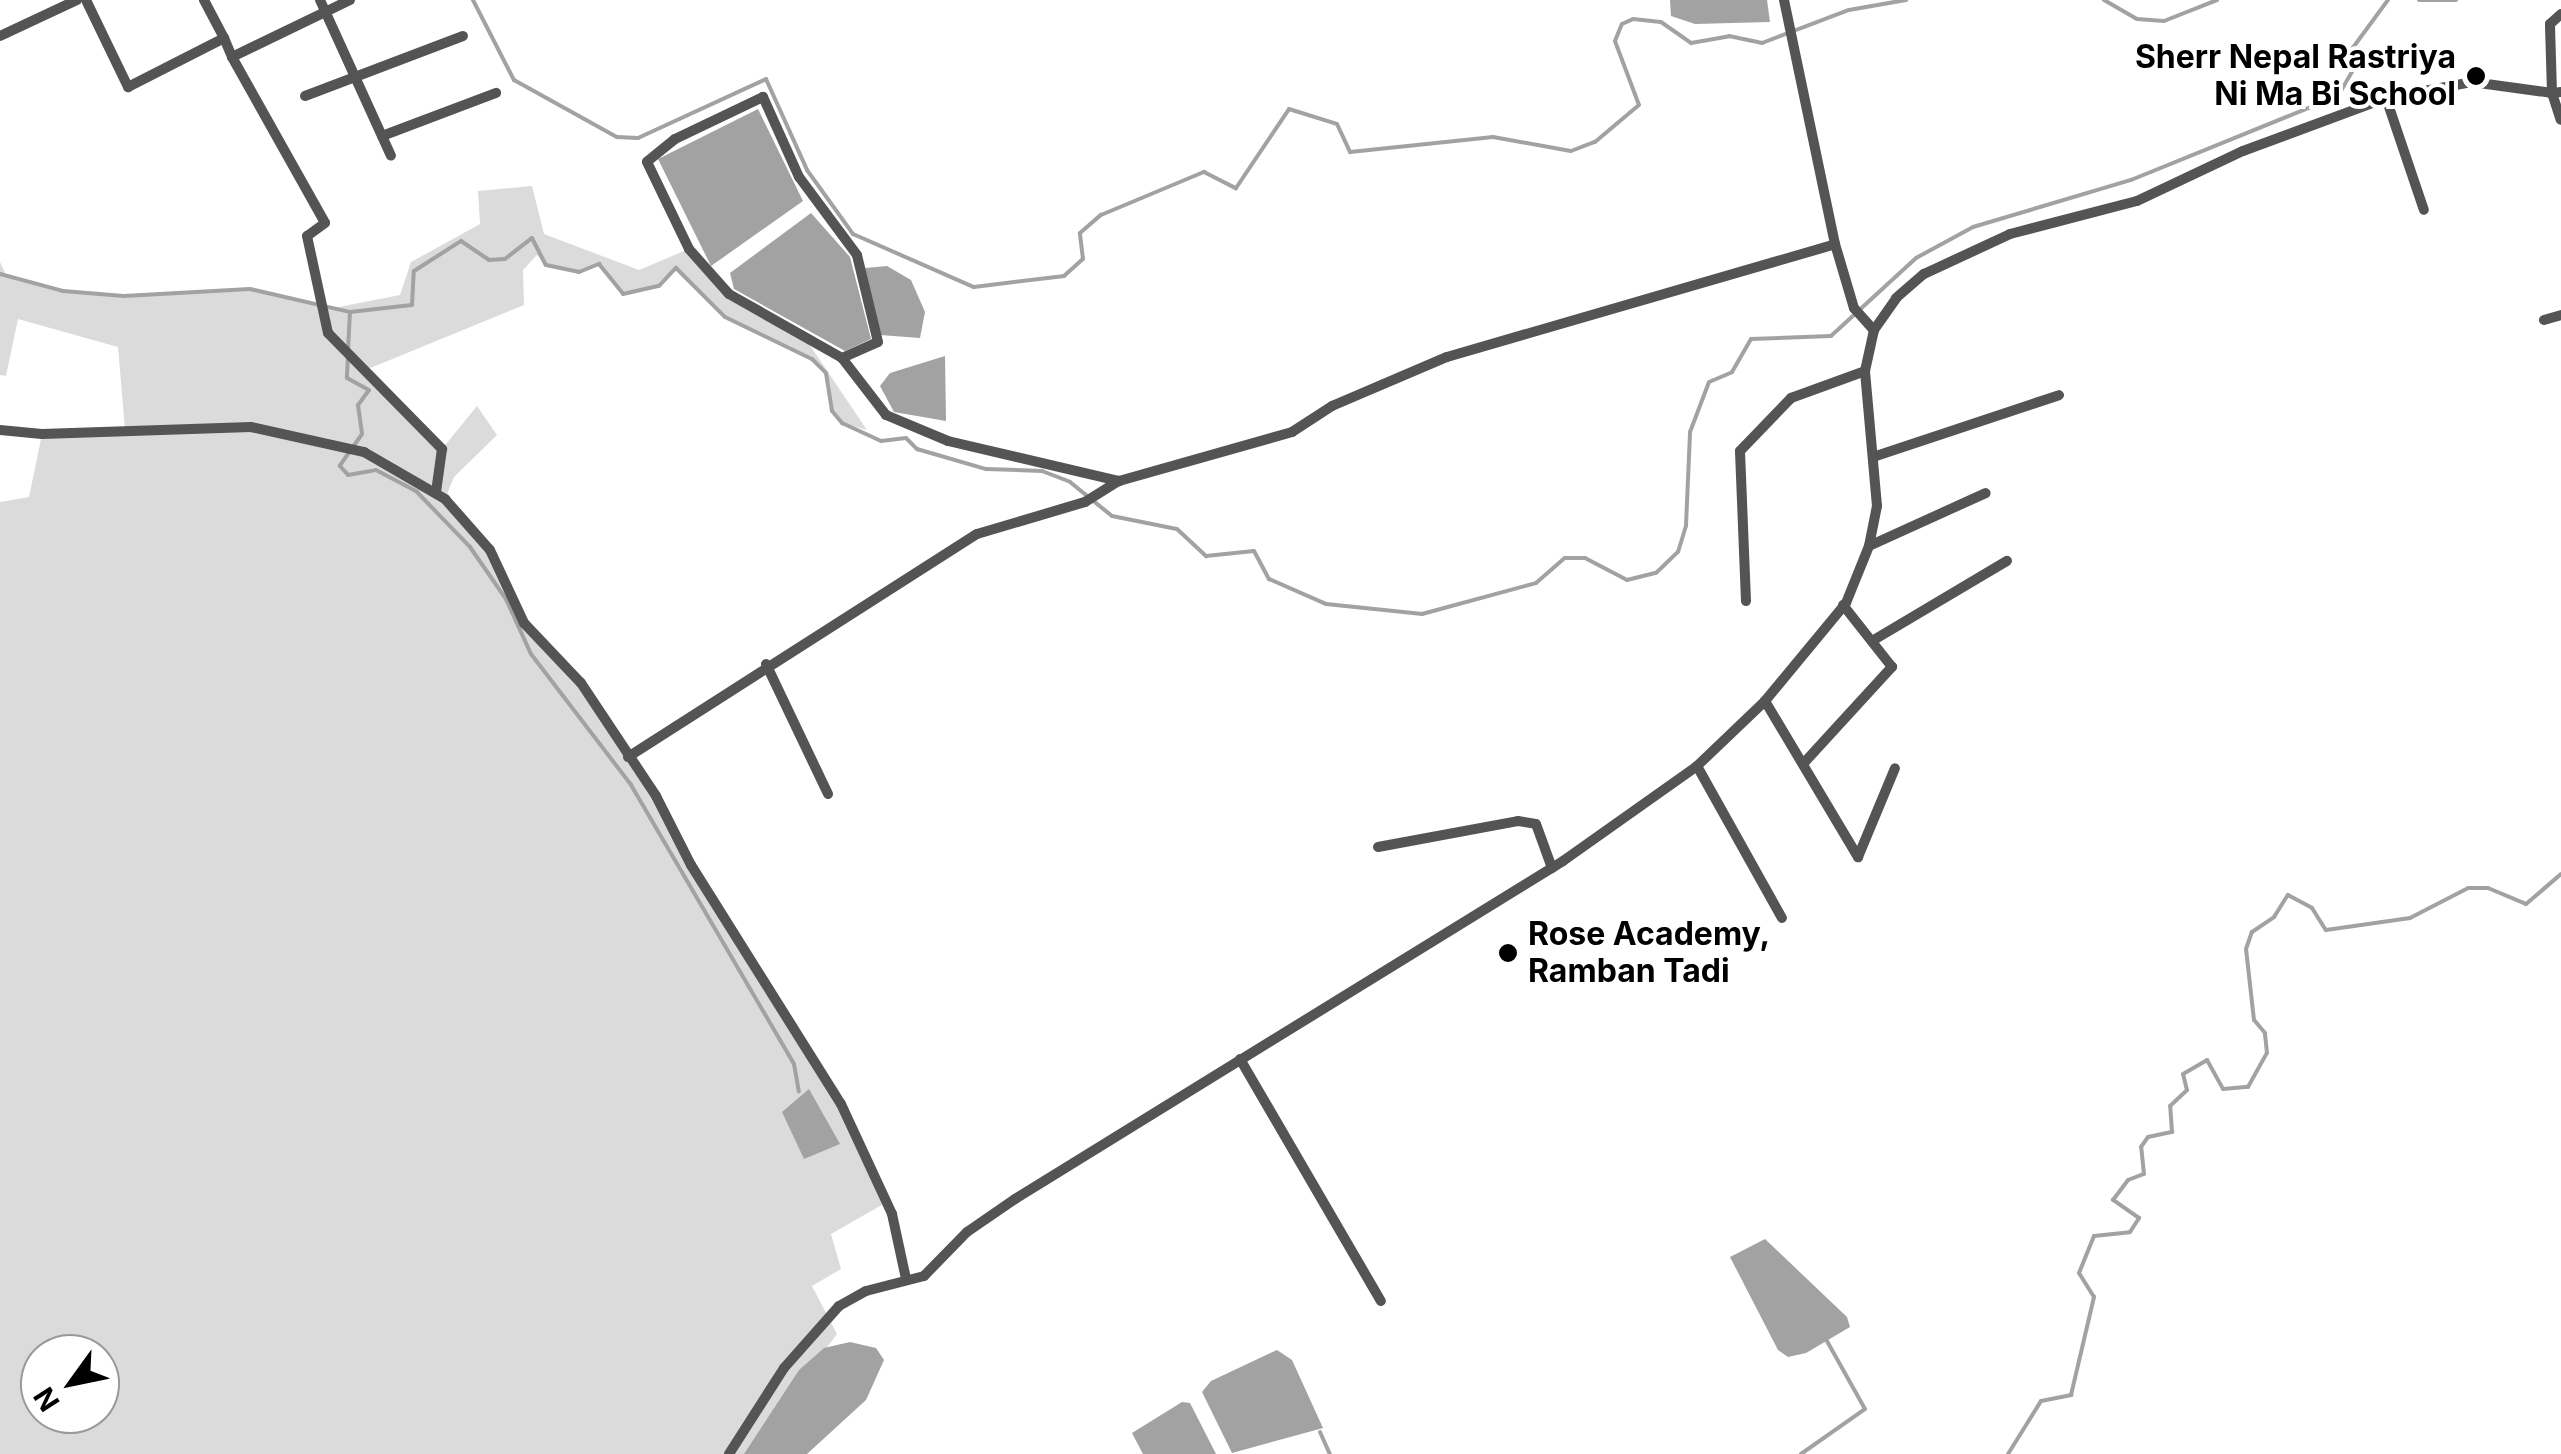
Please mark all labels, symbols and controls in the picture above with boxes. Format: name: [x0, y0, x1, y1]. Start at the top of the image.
place label: Sherr Nepal Rastriya Ni Ma Bi School: [2135, 39, 2456, 114]
marker: Sherr Nepal Rastriya Ni Ma Bi School: [2465, 65, 2487, 87]
place label: Rose Academy, Ramban Tadi: [1528, 916, 1770, 991]
marker: Rose Academy, Ramban Tadi: [1497, 942, 1519, 964]
north arrow: [20, 1334, 120, 1434]
text: N: [26, 1381, 67, 1417]

